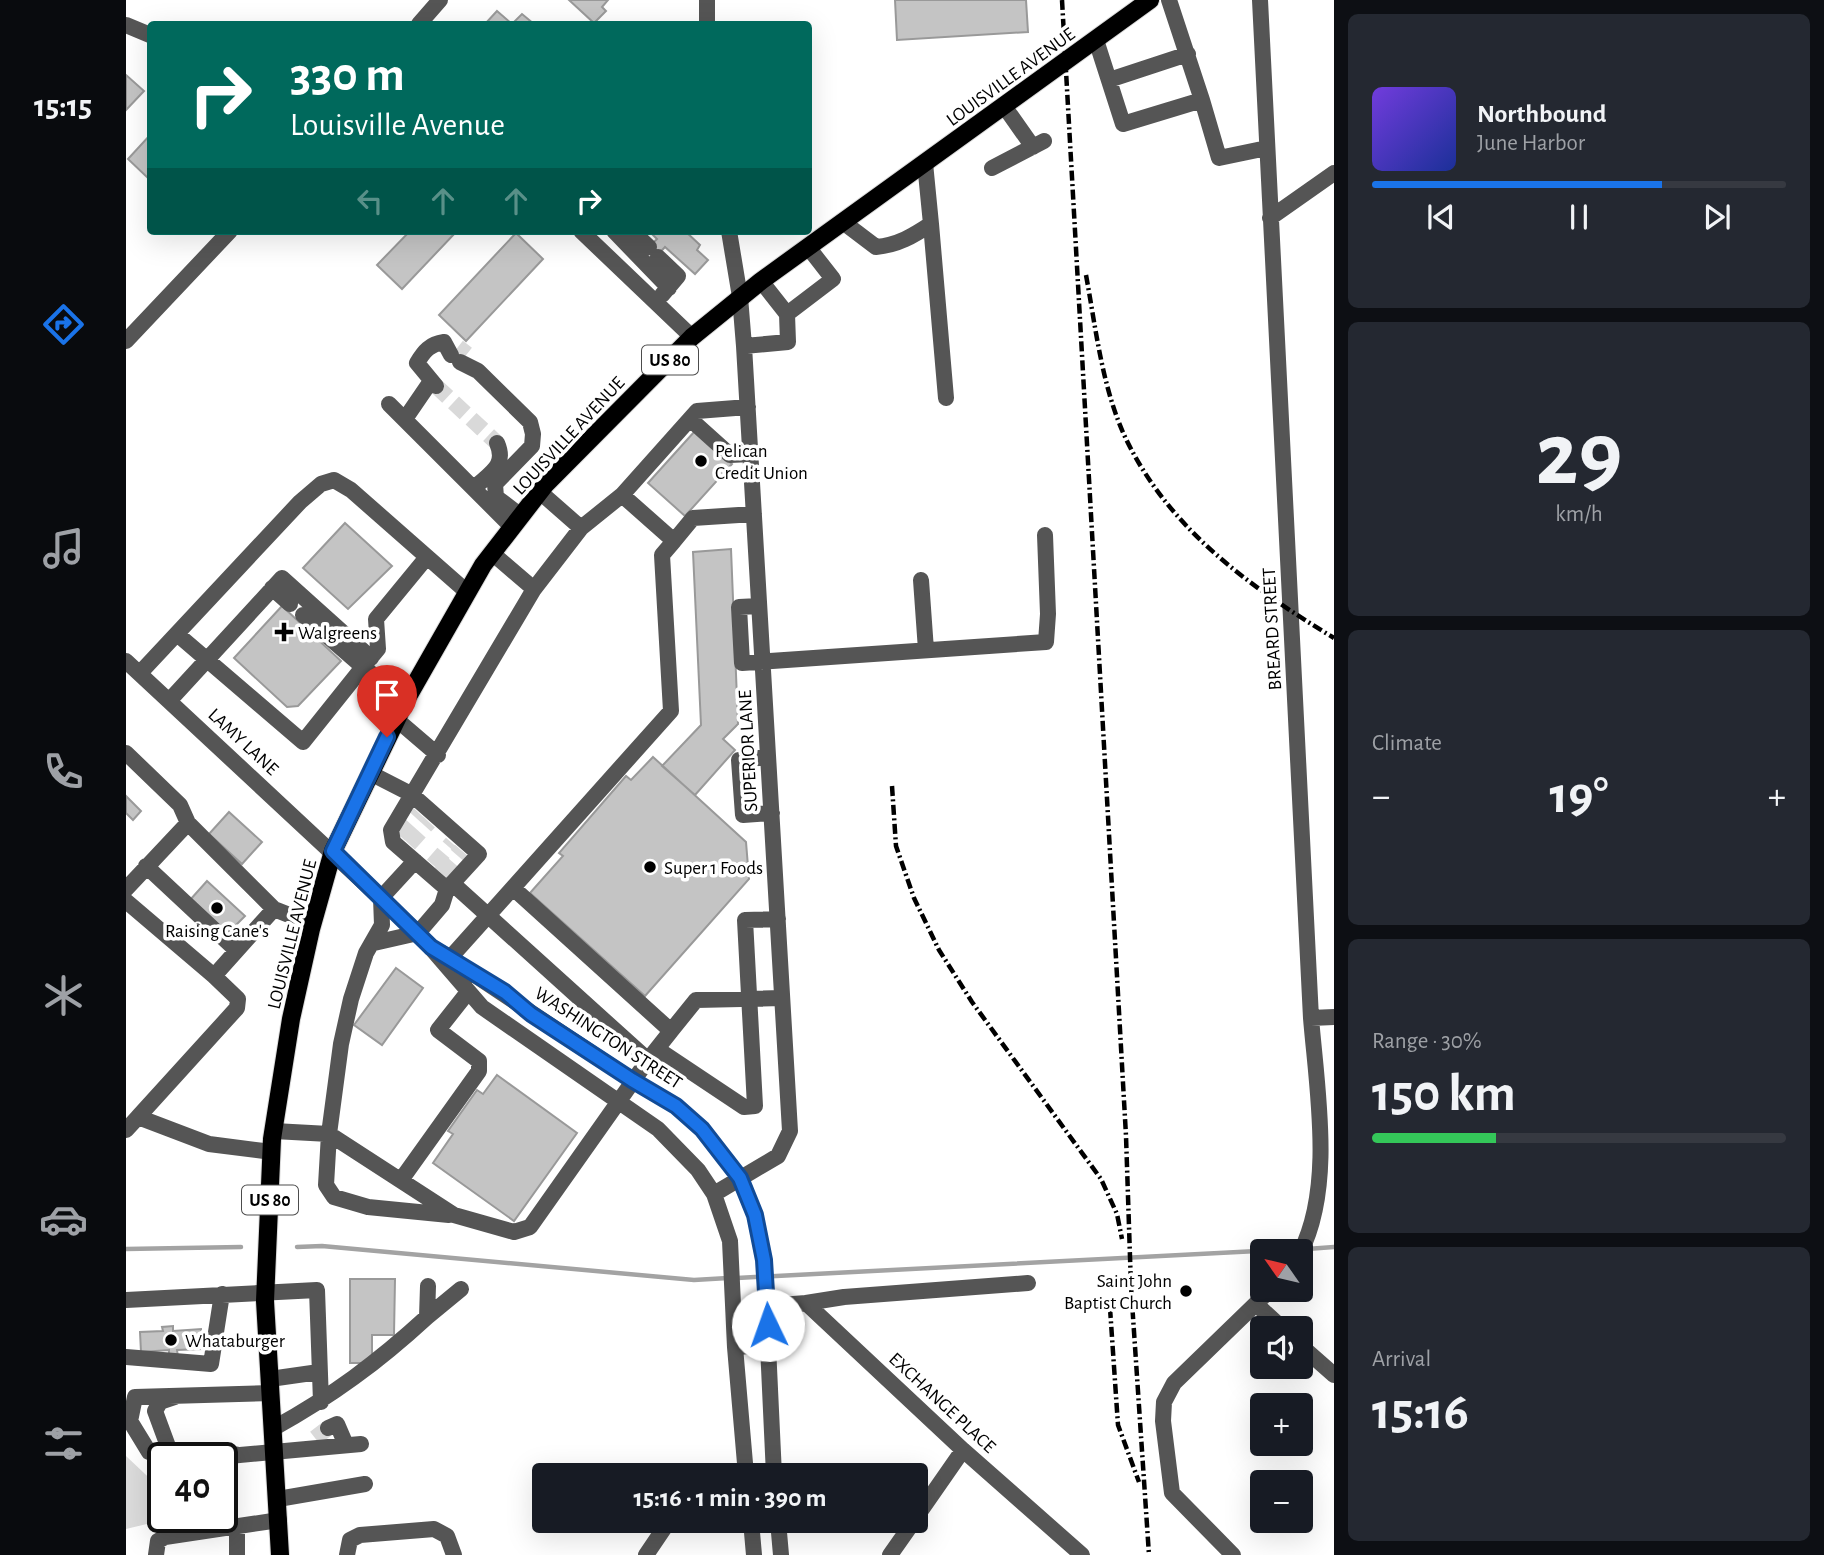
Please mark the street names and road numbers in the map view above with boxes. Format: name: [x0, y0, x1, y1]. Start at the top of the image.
street label: LOUISVILLE AVENUE: [943, 24, 1079, 130]
road number: US 80: [642, 346, 698, 374]
street label: LOUISVILLE AVENUE: [510, 373, 628, 499]
street label: BREARD STREET: [1260, 567, 1285, 691]
street label: SUPERIOR LANE: [736, 690, 761, 812]
street label: LAMY LANE: [204, 705, 282, 779]
street label: LOUISVILLE AVENUE: [265, 858, 320, 1011]
street label: WASHINGTON STREET: [531, 984, 685, 1093]
road number: US 80: [242, 1185, 298, 1214]
street label: EXCHANGE PLACE: [885, 1349, 999, 1457]

